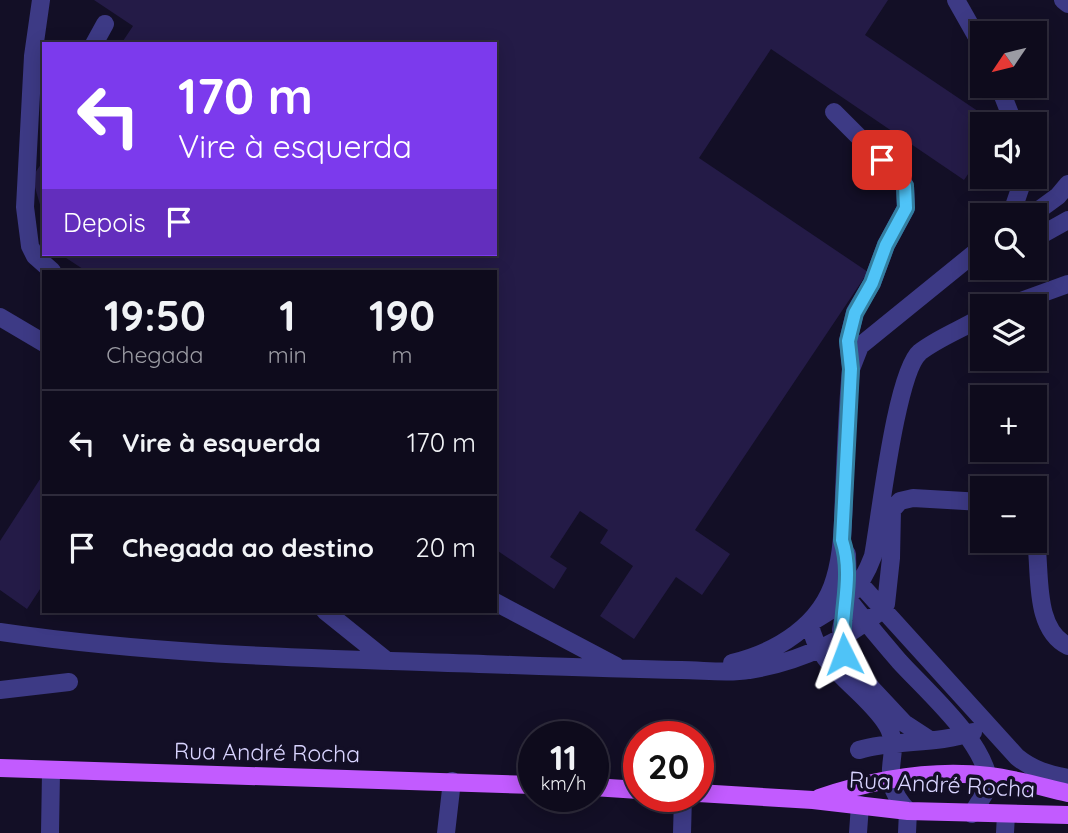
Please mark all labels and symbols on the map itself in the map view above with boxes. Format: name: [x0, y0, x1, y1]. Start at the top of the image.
north arrow: [970, 21, 1046, 98]
pin: [852, 130, 912, 190]
position arrow: [807, 617, 881, 691]
speed limit sign: 20: [623, 721, 714, 812]
street label: Rua André Rocha: [174, 736, 360, 768]
street label: Rua André Rocha: [848, 765, 1036, 803]

